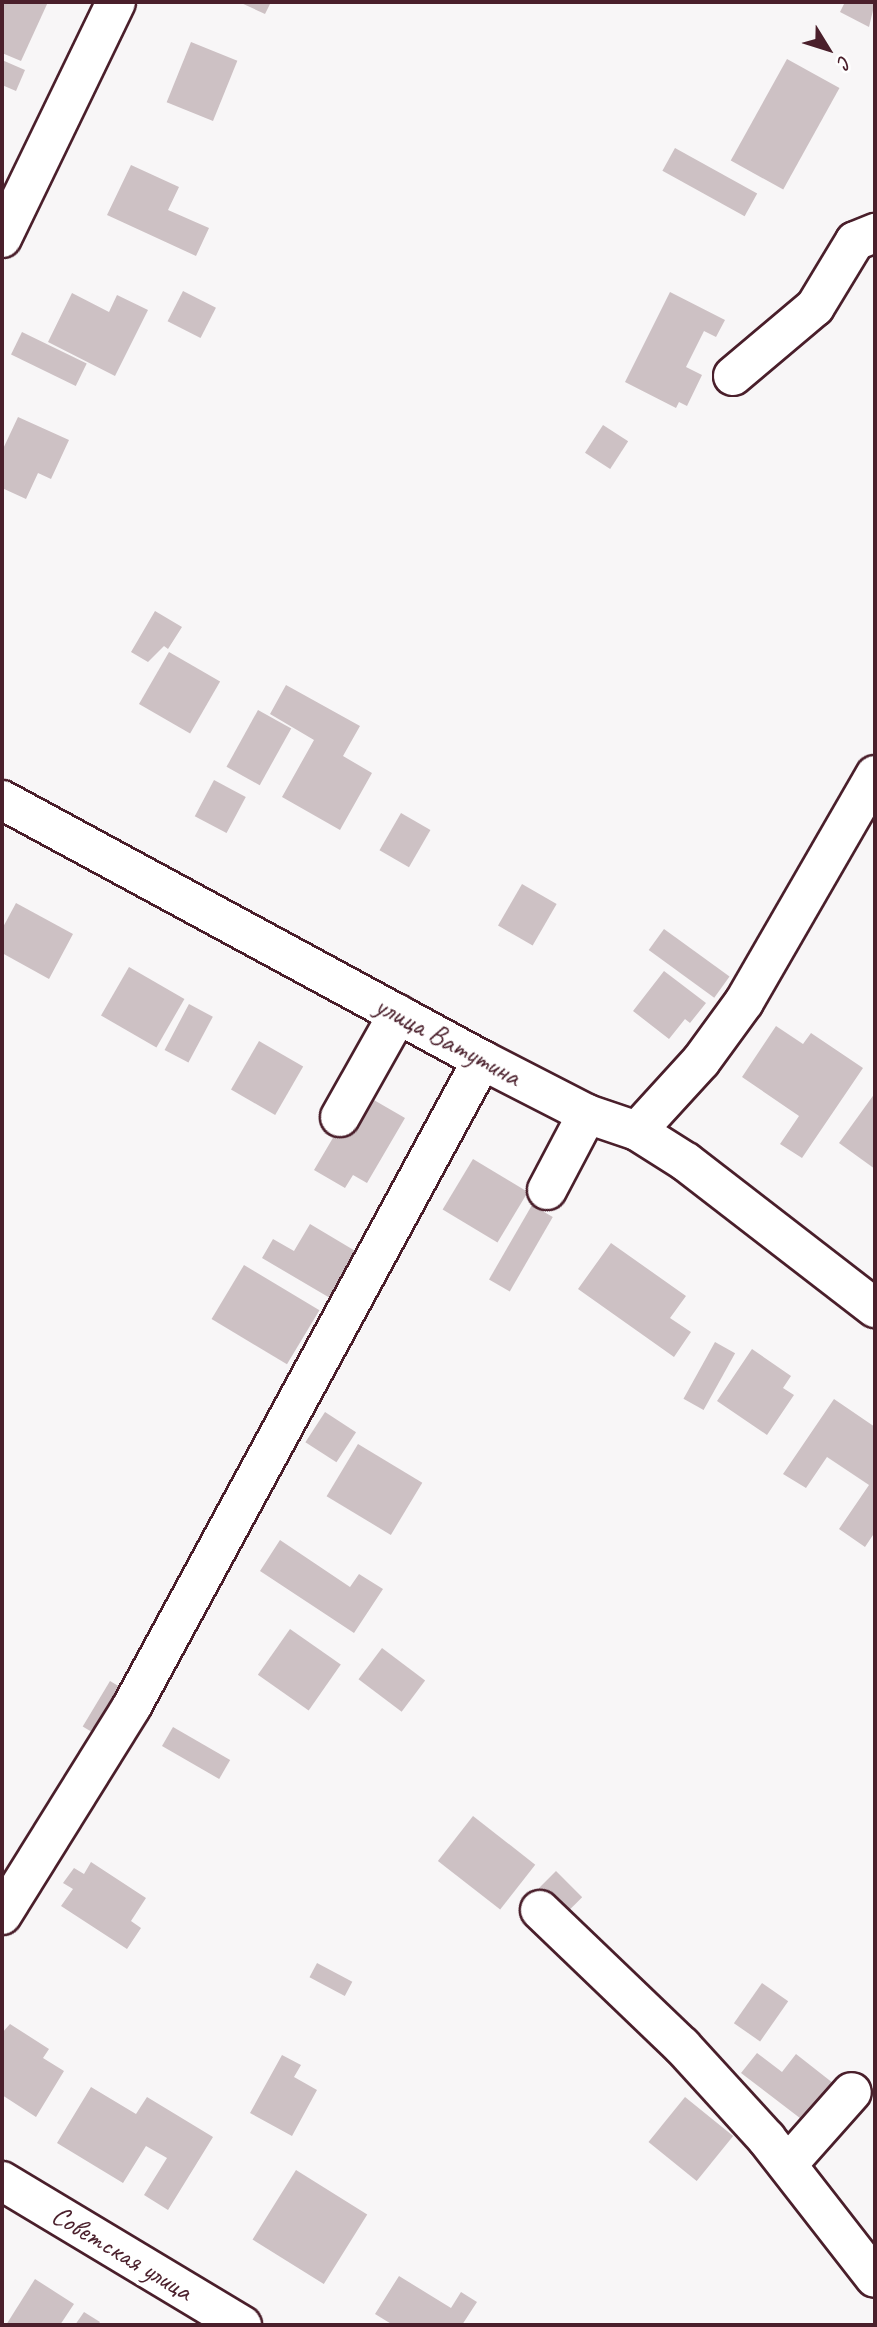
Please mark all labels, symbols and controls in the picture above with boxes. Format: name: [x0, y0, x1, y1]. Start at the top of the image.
north arrow: [793, 14, 863, 84]
text: С: [832, 51, 857, 73]
street label: улица Ватутина: [369, 988, 527, 1094]
street label: Советская улица: [45, 2197, 199, 2309]

